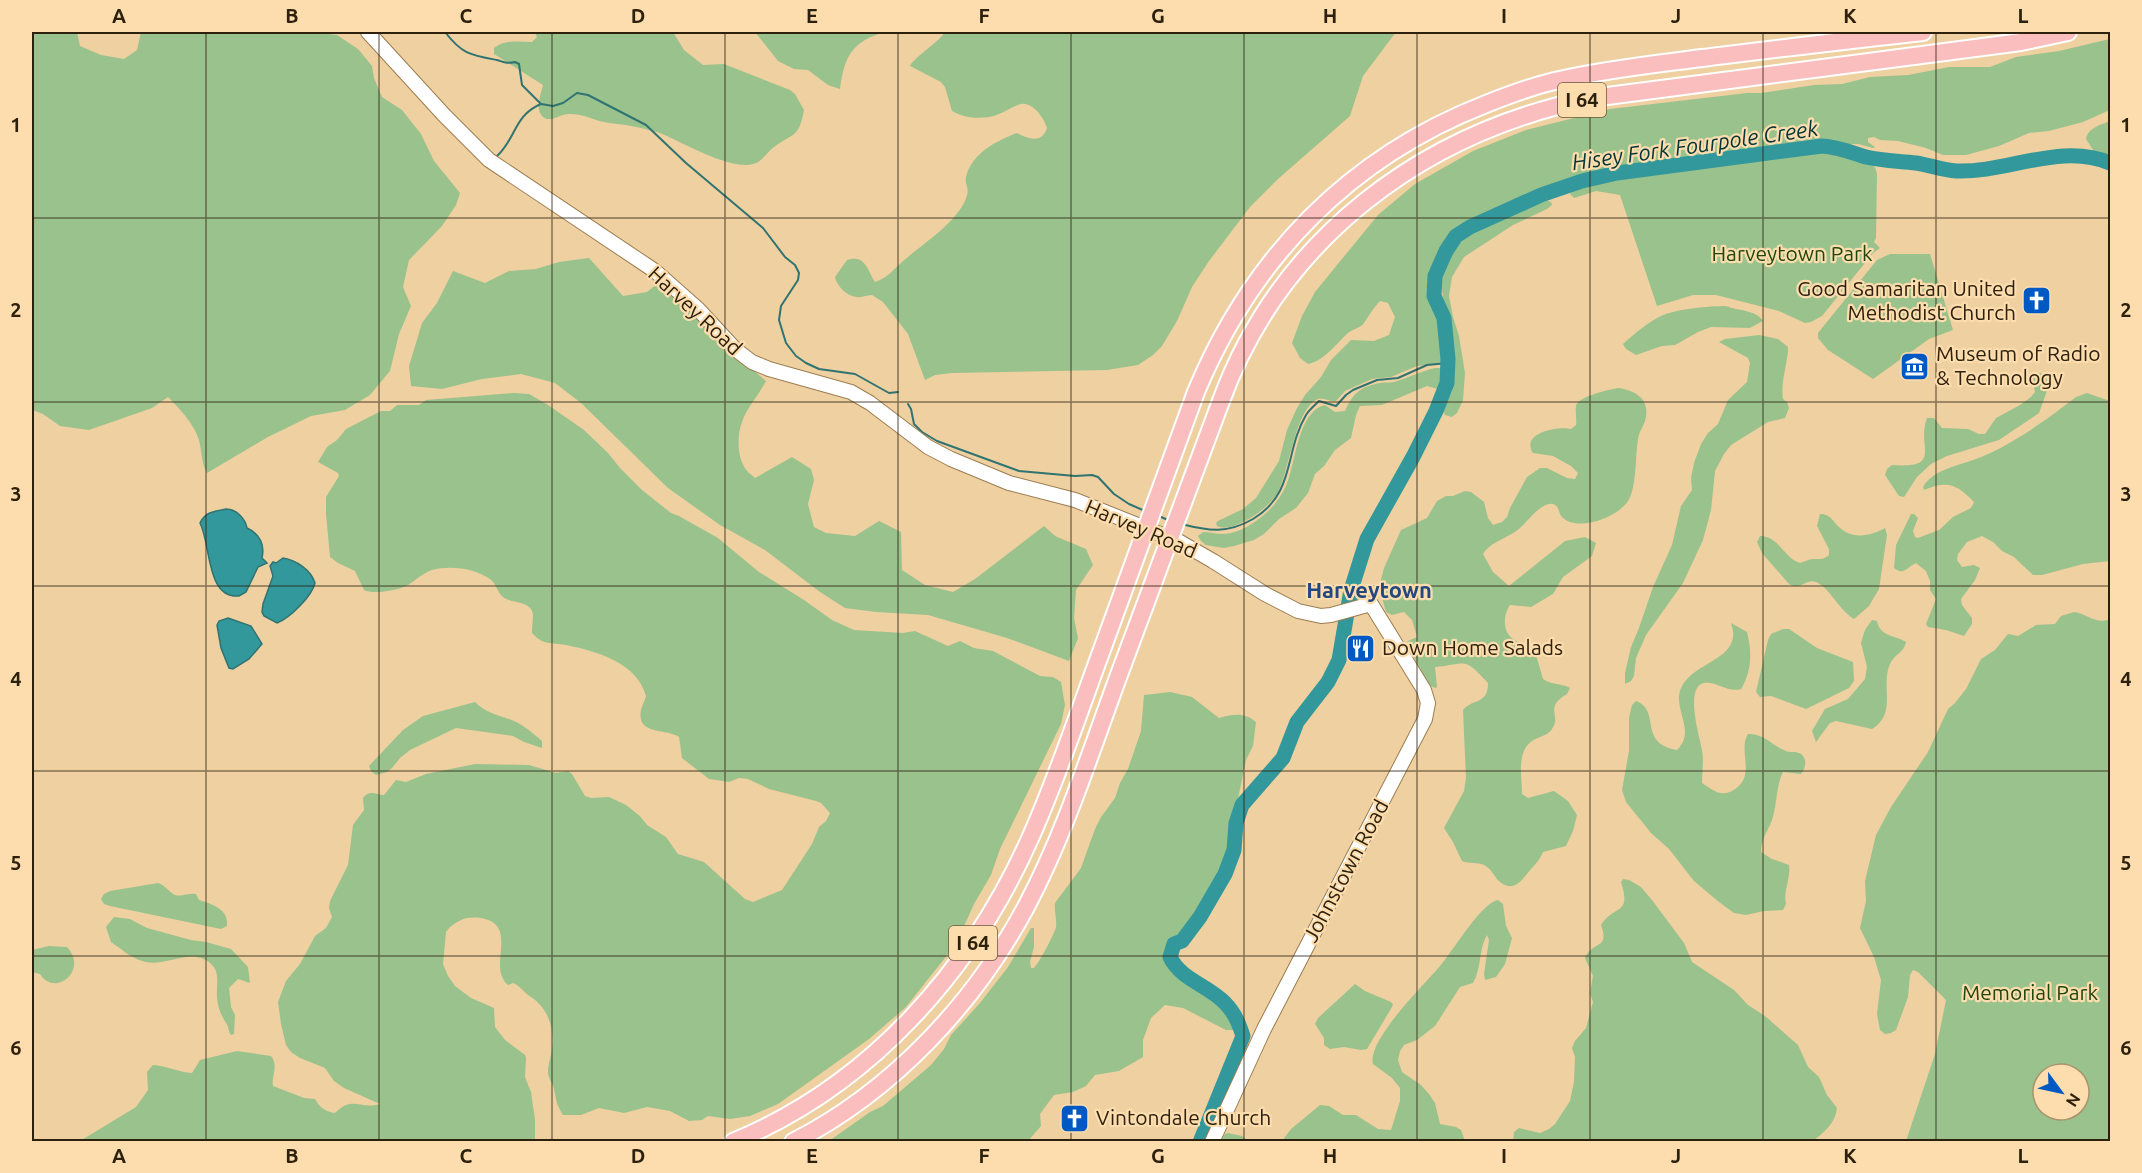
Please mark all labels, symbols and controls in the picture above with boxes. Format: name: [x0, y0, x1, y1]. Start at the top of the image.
text: A: [112, 4, 126, 27]
text: B: [285, 4, 299, 27]
text: C: [460, 4, 473, 27]
text: D: [631, 4, 645, 27]
text: E: [806, 4, 818, 27]
text: F: [978, 4, 990, 27]
text: G: [1151, 4, 1165, 27]
text: H: [1323, 4, 1337, 27]
text: I: [1501, 4, 1507, 27]
text: J: [1671, 4, 1681, 27]
text: K: [1843, 4, 1857, 27]
text: L: [2018, 4, 2029, 27]
road number: I 64: [1558, 83, 1606, 117]
text: 1: [10, 113, 22, 136]
text: 1: [2120, 113, 2132, 136]
water label: Hisey Fork Fourpole Creek: [1570, 115, 1820, 174]
park label: Harveytown Park: [1711, 241, 1873, 265]
street label: Harvey Road: [644, 261, 747, 360]
place label: Good Samaritan United Methodist Church: [1797, 276, 2016, 324]
church icon: Good Samaritan United Methodist Church: [2021, 285, 2053, 317]
text: 2: [10, 298, 22, 321]
text: 2: [2120, 298, 2132, 321]
place label: Museum of Radio & Technology: [1936, 341, 2100, 389]
museum icon: Museum of Radio & Technology: [1899, 350, 1931, 382]
text: 3: [10, 482, 22, 505]
text: 3: [2120, 482, 2132, 505]
street label: Harvey Road: [1082, 494, 1201, 562]
district label: Harveytown: [1306, 577, 1432, 602]
restaurant icon: Down Home Salads: [1345, 632, 1377, 664]
place label: Down Home Salads: [1382, 635, 1563, 659]
text: 4: [10, 667, 22, 690]
text: 4: [2120, 667, 2132, 690]
street label: Johnstown Road: [1298, 795, 1393, 946]
text: 5: [10, 851, 22, 874]
text: 5: [2120, 851, 2132, 874]
road number: I 64: [949, 926, 997, 960]
park label: Memorial Park: [1962, 980, 2098, 1004]
text: 6: [10, 1036, 22, 1059]
text: 6: [2120, 1036, 2132, 1059]
north arrow: [2031, 1062, 2091, 1122]
text: N: [2063, 1090, 2084, 1110]
church icon: Vintondale Church: [1059, 1102, 1091, 1134]
place label: Vintondale Church: [1096, 1105, 1271, 1129]
text: A: [112, 1144, 126, 1167]
text: B: [285, 1144, 299, 1167]
text: C: [460, 1144, 473, 1167]
text: D: [631, 1144, 645, 1167]
text: E: [806, 1144, 818, 1167]
text: F: [978, 1144, 990, 1167]
text: G: [1151, 1144, 1165, 1167]
text: H: [1323, 1144, 1337, 1167]
text: I: [1501, 1144, 1507, 1167]
text: J: [1671, 1144, 1681, 1167]
text: K: [1843, 1144, 1857, 1167]
text: L: [2018, 1144, 2029, 1167]

